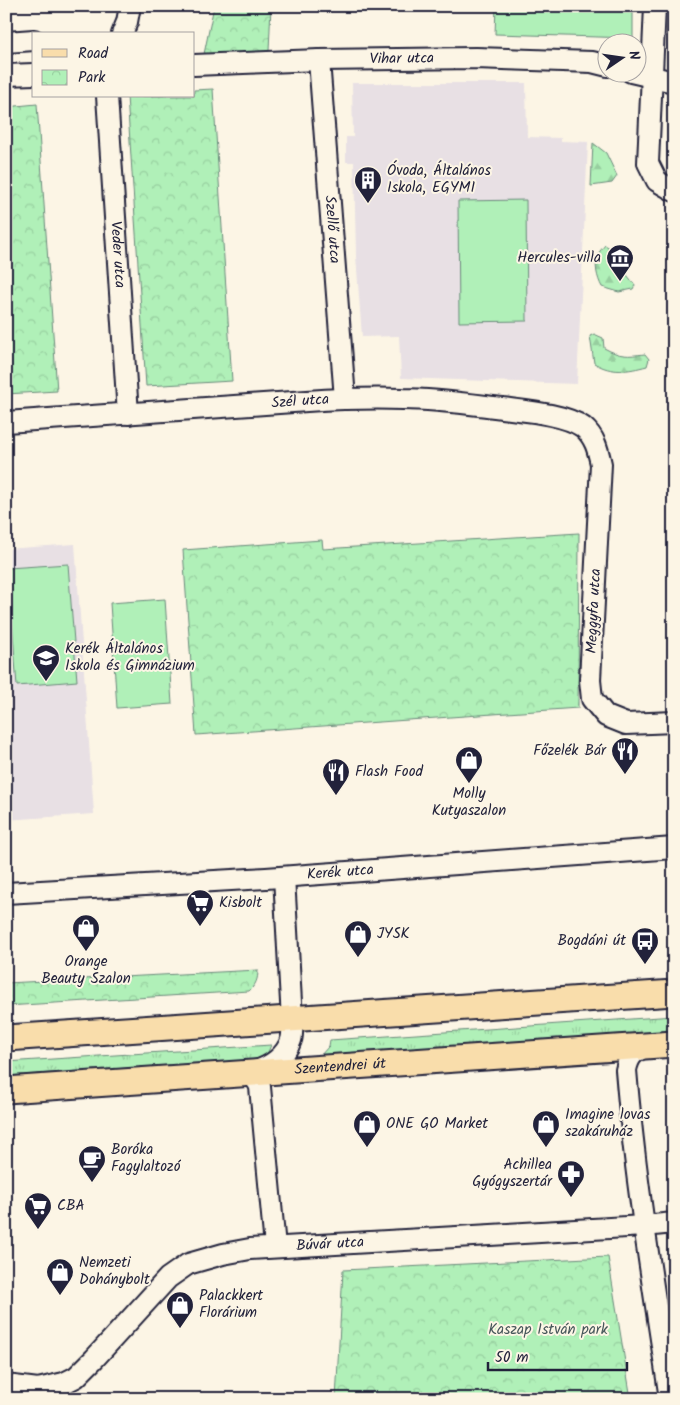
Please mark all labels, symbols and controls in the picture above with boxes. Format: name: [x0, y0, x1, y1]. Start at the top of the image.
legend: [32, 32, 195, 98]
north arrow: [598, 32, 648, 82]
text: Road: [78, 42, 109, 66]
street label: Vihar utca: [370, 47, 434, 71]
text: N: [622, 49, 645, 62]
text: Park: [78, 66, 106, 90]
place label: Óvoda, Általános Iskola, EGYMI: [387, 159, 491, 200]
building icon: Óvoda, Általános Iskola, EGYMI: [353, 165, 383, 204]
street label: Szellő utca: [317, 195, 347, 264]
street label: Veder utca: [103, 221, 132, 289]
museum icon: Hercules-villa: [605, 243, 635, 282]
place label: Hercules-villa: [517, 246, 601, 270]
street label: Szél utca: [271, 388, 330, 415]
street label: Meggyfa utca: [580, 568, 608, 654]
place label: Kerék Általános Iskola és Gimnázium: [65, 637, 195, 678]
school or university icon: Kerék Általános Iskola és Gimnázium: [31, 643, 61, 682]
restaurant icon: Főzelék Bár: [610, 736, 640, 775]
place label: Főzelék Bár: [533, 739, 607, 763]
shop icon: Molly Kutyaszalon: [454, 745, 484, 784]
restaurant icon: Flash Food: [321, 757, 351, 796]
place label: Flash Food: [355, 760, 423, 784]
place label: Molly Kutyaszalon: [432, 782, 506, 823]
street label: Kerék utca: [306, 858, 375, 887]
supermarket icon: Kisbolt: [185, 888, 215, 927]
place label: Kisbolt: [219, 891, 262, 915]
shop icon: Orange Beauty Szalon: [71, 913, 101, 952]
shop icon: JYSK: [343, 919, 373, 958]
place label: JYSK: [377, 922, 410, 946]
bus stop icon: Bogdáni út: [630, 926, 660, 965]
place label: Bogdáni út: [557, 929, 626, 953]
place label: Orange Beauty Szalon: [41, 950, 131, 991]
street label: Szentendrei út: [294, 1052, 387, 1082]
place label: Imagine lovas szakáruház: [565, 1103, 651, 1144]
shop icon: ONE GO Market: [352, 1109, 382, 1148]
shop icon: Imagine lovas szakáruház: [531, 1109, 561, 1148]
place label: ONE GO Market: [386, 1112, 488, 1136]
place label: Boróka Fagylaltozó: [111, 1138, 182, 1179]
cafe icon: Boróka Fagylaltozó: [77, 1144, 107, 1183]
place label: Achillea Gyógyszertár: [472, 1153, 553, 1194]
pharmacy icon: Achillea Gyógyszertár: [556, 1159, 586, 1198]
supermarket icon: CBA: [23, 1191, 53, 1230]
place label: CBA: [57, 1194, 85, 1218]
street label: Búvár utca: [295, 1230, 365, 1258]
place label: Nemzeti Dohánybolt: [79, 1251, 150, 1292]
shop icon: Nemzeti Dohánybolt: [45, 1257, 75, 1296]
place label: Palackkert Florárium: [199, 1284, 263, 1325]
shop icon: Palackkert Florárium: [165, 1290, 195, 1329]
park label: Kaszap István park: [488, 1318, 609, 1342]
scale bar: [488, 1340, 626, 1372]
text: 50 m: [495, 1346, 529, 1370]

